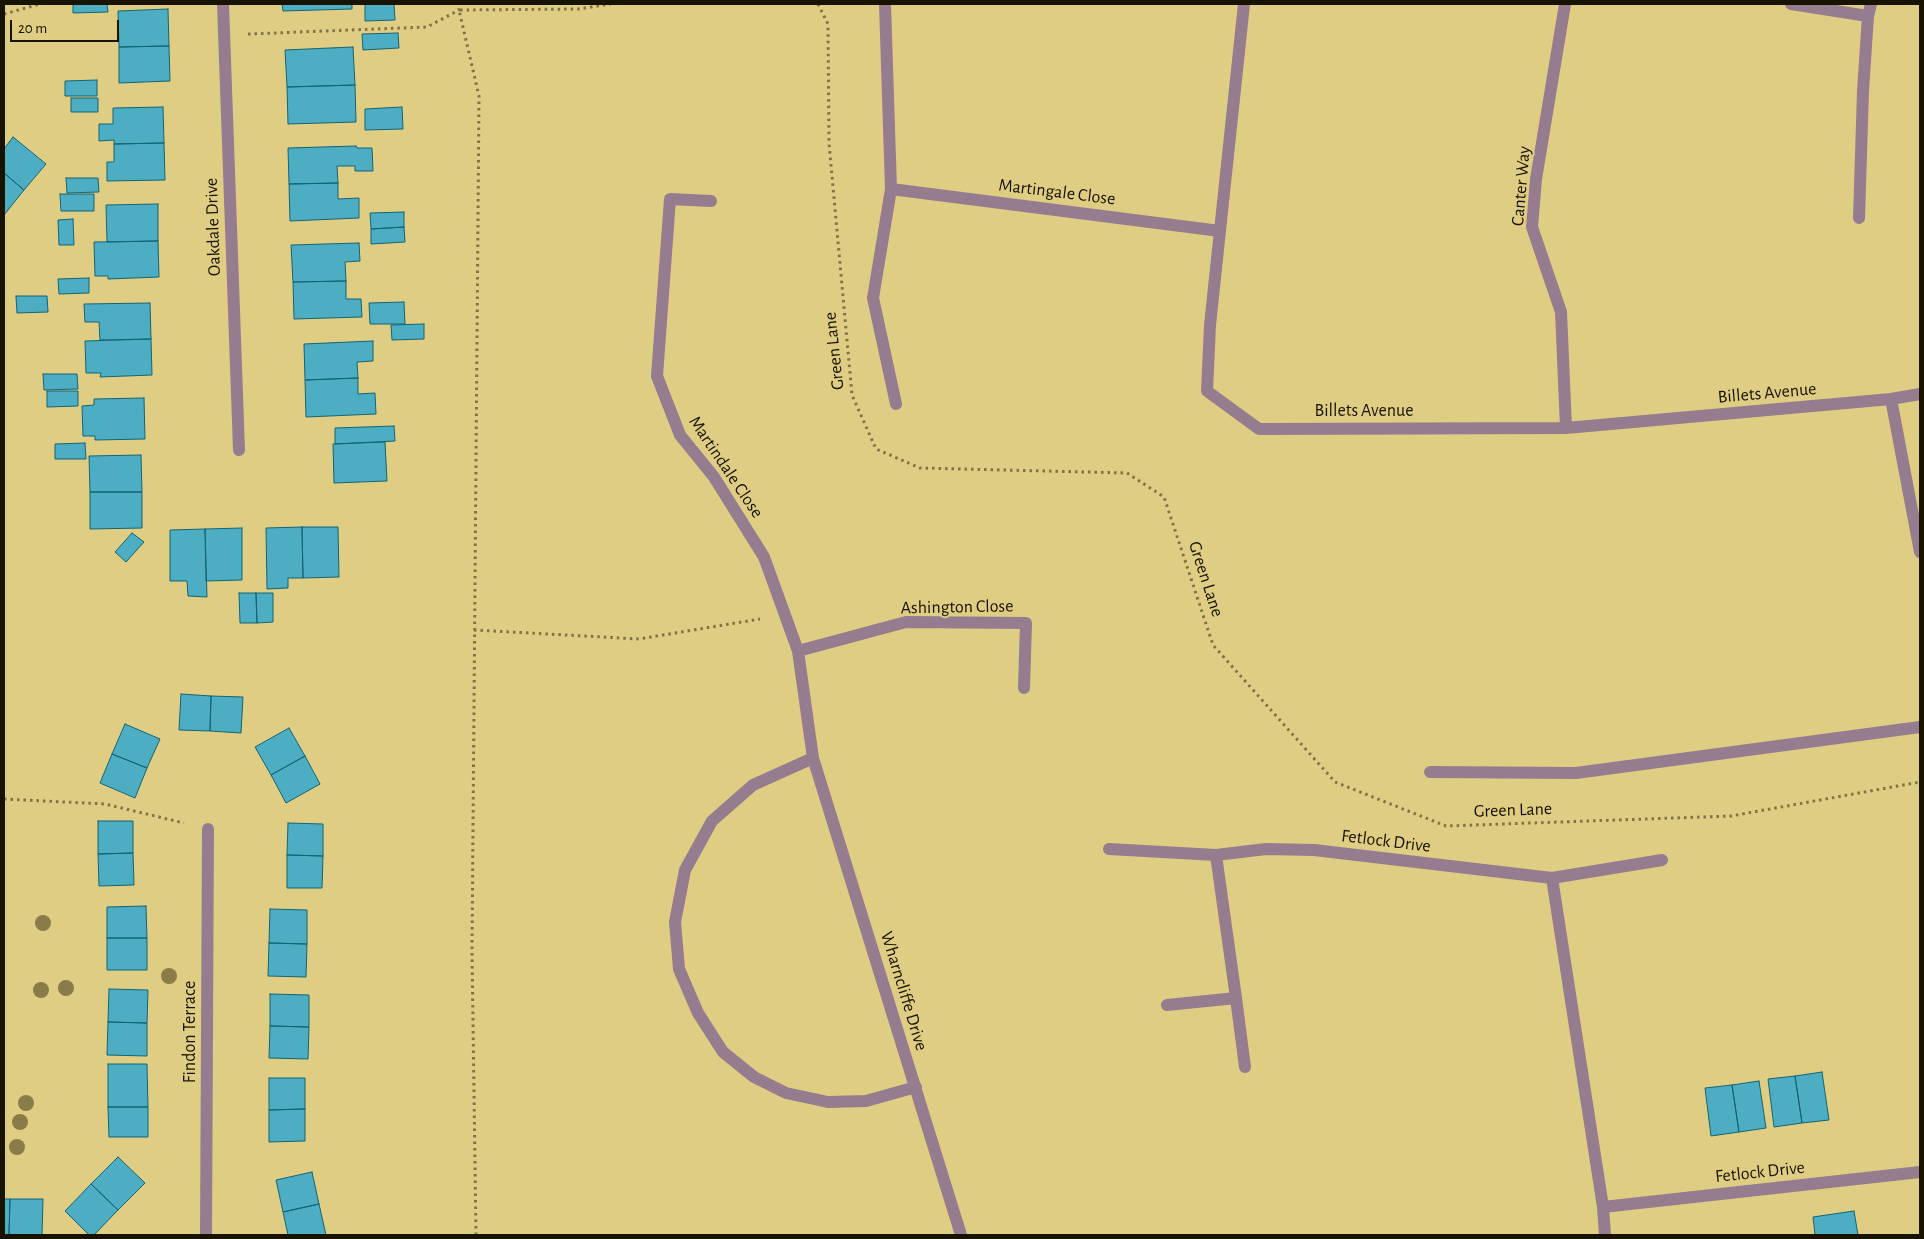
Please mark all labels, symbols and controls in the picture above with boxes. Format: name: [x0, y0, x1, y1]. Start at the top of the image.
scale bar: [12, 10, 121, 42]
text: 20 m: [18, 21, 47, 36]
street label: Canter Way: [1507, 145, 1535, 227]
street label: Martingale Close: [997, 174, 1117, 210]
street label: Oakdale Drive: [200, 177, 226, 277]
street label: Green Lane: [819, 311, 849, 391]
street label: Billets Avenue: [1717, 378, 1817, 408]
street label: Billets Avenue: [1314, 400, 1414, 422]
street label: Martindale Close: [684, 412, 768, 522]
street label: Green Lane: [1184, 538, 1228, 620]
street label: Ashington Close: [900, 595, 1014, 619]
street label: Green Lane: [1473, 798, 1553, 822]
street label: Fetlock Drive: [1340, 825, 1432, 857]
street label: Wharncliffe Drive: [876, 929, 932, 1053]
street label: Findon Terrace: [179, 981, 201, 1083]
street label: Fetlock Drive: [1714, 1157, 1806, 1187]

